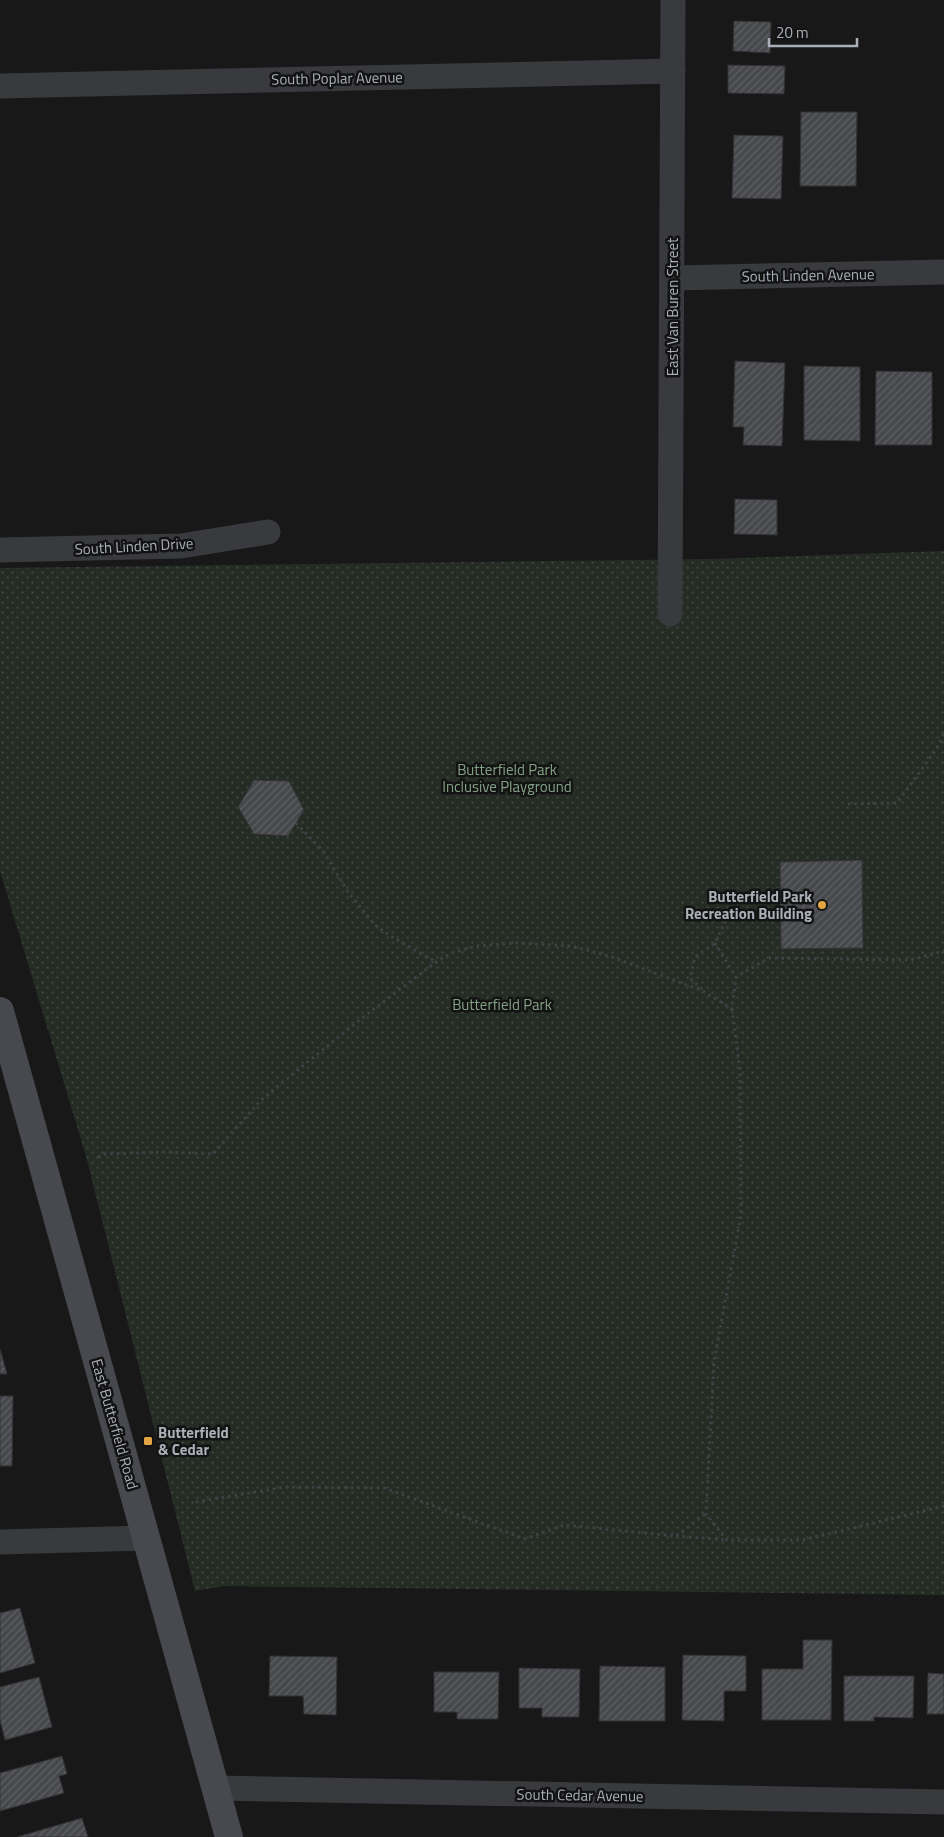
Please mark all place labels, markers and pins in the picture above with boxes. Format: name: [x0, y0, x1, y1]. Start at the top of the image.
place label: Butterfield Park Recreation Building: [685, 885, 812, 925]
marker: Butterfield Park Recreation Building: [816, 899, 828, 911]
place label: Butterfield & Cedar: [158, 1421, 229, 1461]
marker: Butterfield & Cedar: [142, 1435, 154, 1447]

